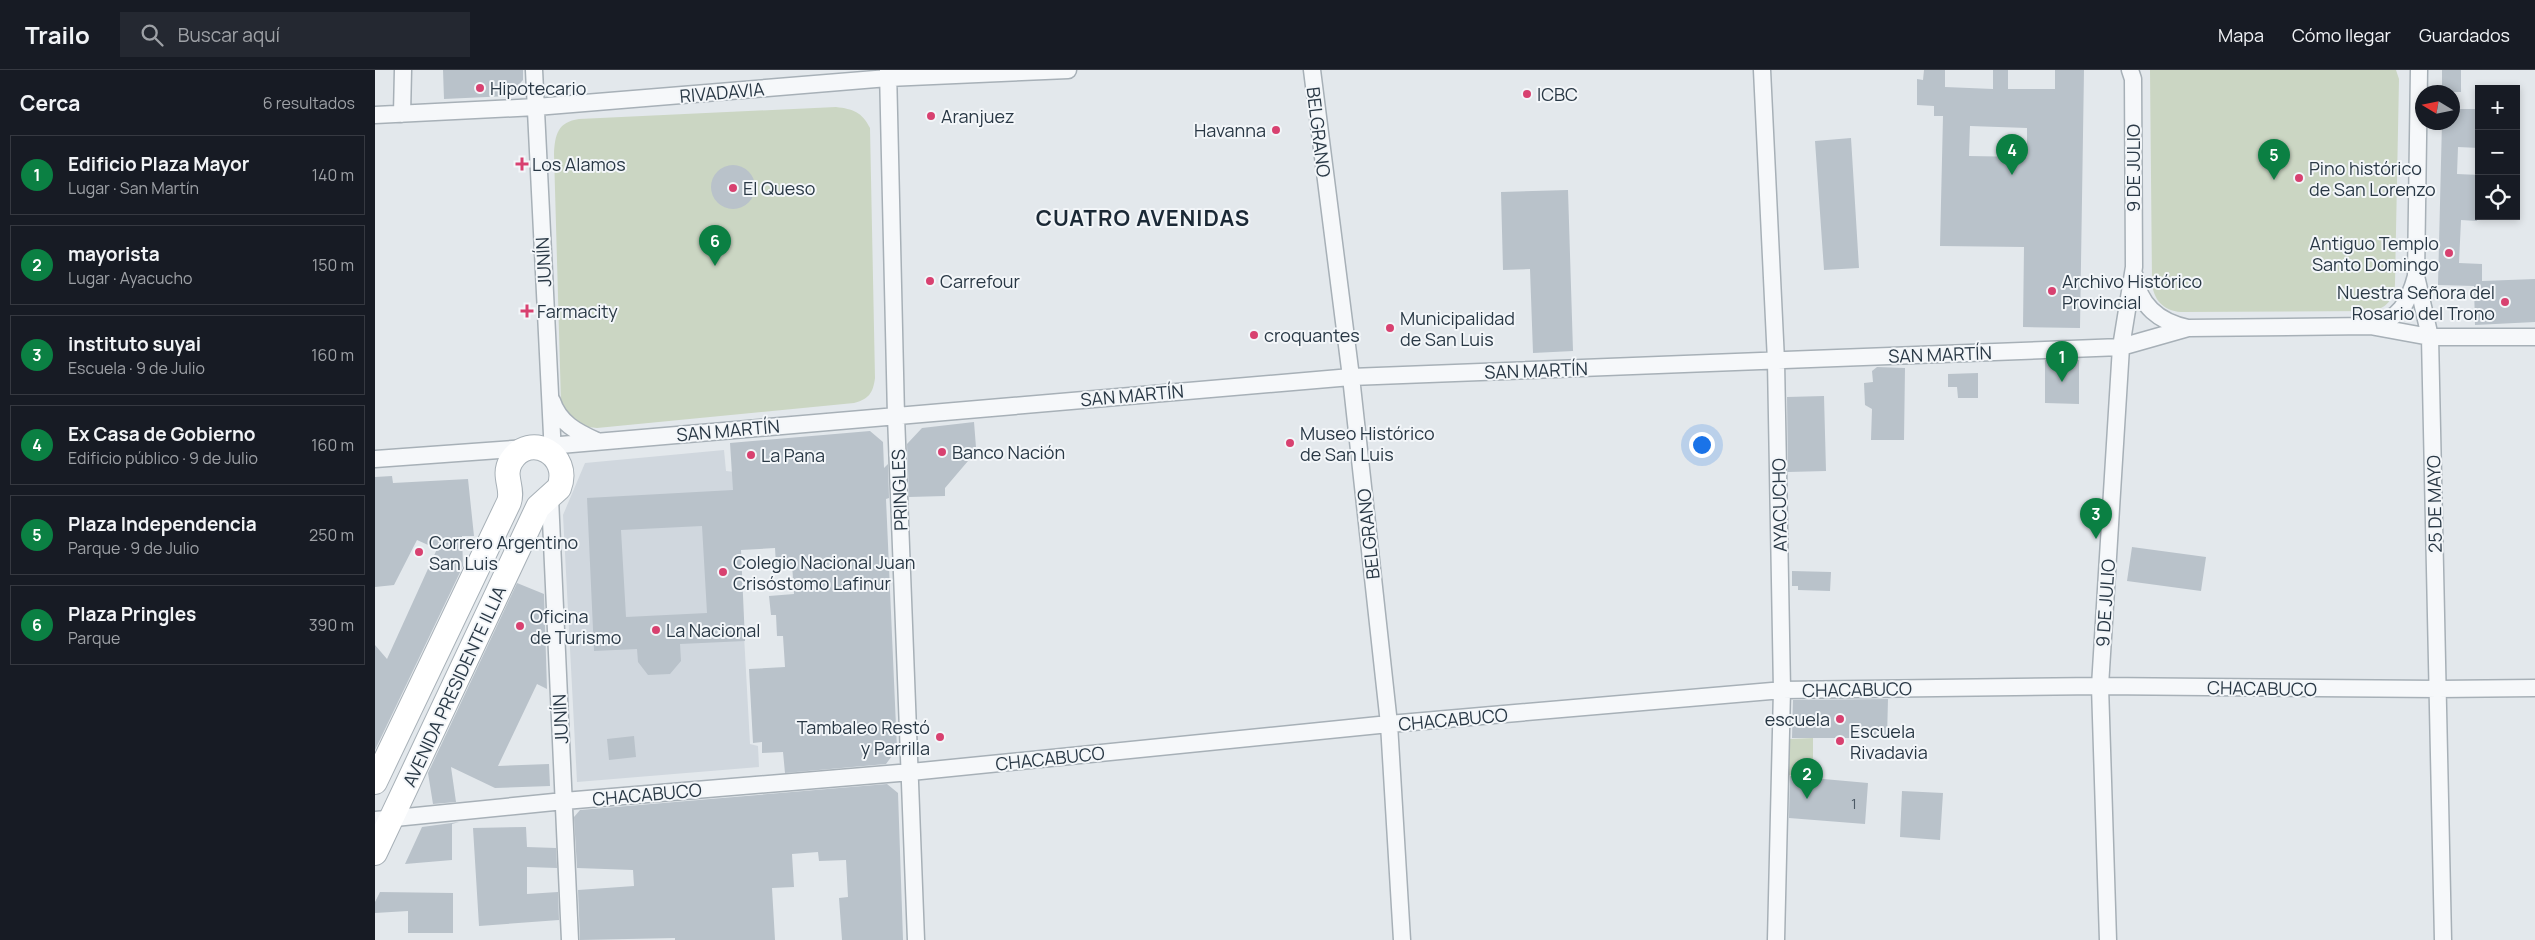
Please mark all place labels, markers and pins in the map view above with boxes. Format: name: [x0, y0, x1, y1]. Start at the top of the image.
place label: Hipotecario: [490, 76, 586, 100]
marker: Hipotecario: [474, 82, 486, 94]
place label: ICBC: [1537, 82, 1578, 106]
marker: ICBC: [1521, 88, 1533, 100]
place label: Aranjuez: [941, 104, 1014, 128]
marker: Aranjuez: [925, 110, 937, 122]
place label: Havanna: [1194, 118, 1266, 142]
marker: Havanna: [1270, 124, 1282, 136]
pin: 4: [1996, 134, 2028, 175]
pin: 5: [2258, 139, 2290, 180]
place label: Los Alamos: [532, 152, 626, 176]
place label: Pino histórico de San Lorenzo: [2309, 156, 2436, 201]
marker: Los Alamos: [516, 158, 528, 170]
marker: Pino histórico de San Lorenzo: [2293, 172, 2305, 184]
place label: El Queso: [743, 176, 815, 200]
marker: El Queso: [727, 182, 739, 194]
pin: 6: [699, 225, 731, 266]
place label: Antiguo Templo Santo Domingo: [2310, 231, 2439, 276]
marker: Antiguo Templo Santo Domingo: [2443, 247, 2455, 259]
place label: Carrefour: [940, 269, 1021, 293]
place label: Archivo Histórico Provincial: [2062, 269, 2202, 314]
marker: Carrefour: [924, 275, 936, 287]
place label: Nuestra Señora del Rosario del Trono: [2337, 280, 2495, 325]
marker: Archivo Histórico Provincial: [2046, 285, 2058, 297]
marker: Nuestra Señora del Rosario del Trono: [2499, 296, 2511, 308]
place label: Farmacity: [537, 299, 618, 323]
marker: Farmacity: [521, 305, 533, 317]
place label: Municipalidad de San Luis: [1400, 306, 1515, 351]
marker: Municipalidad de San Luis: [1384, 322, 1396, 334]
place label: croquantes: [1264, 323, 1360, 347]
marker: croquantes: [1248, 329, 1260, 341]
pin: 1: [2046, 341, 2078, 382]
place label: Museo Histórico de San Luis: [1300, 421, 1435, 466]
marker: Museo Histórico de San Luis: [1284, 437, 1296, 449]
place label: Banco Nación: [952, 440, 1065, 464]
place label: La Pana: [761, 443, 825, 467]
marker: Banco Nación: [936, 446, 948, 458]
marker: La Pana: [745, 449, 757, 461]
pin: 3: [2080, 498, 2112, 539]
place label: Correro Argentino San Luis: [429, 530, 578, 575]
marker: Correro Argentino San Luis: [413, 546, 425, 558]
place label: Colegio Nacional Juan Crisóstomo Lafinur: [733, 550, 915, 595]
marker: Colegio Nacional Juan Crisóstomo Lafinur: [717, 566, 729, 578]
place label: Oficina de Turismo: [530, 604, 621, 649]
place label: La Nacional: [666, 618, 761, 642]
marker: Oficina de Turismo: [514, 620, 526, 632]
marker: La Nacional: [650, 624, 662, 636]
place label: escuela: [1765, 707, 1830, 731]
marker: escuela: [1834, 713, 1846, 725]
place label: Tambaleo Restó y Parrilla: [797, 715, 930, 760]
place label: Escuela Rivadavia: [1850, 719, 1928, 764]
marker: Tambaleo Restó y Parrilla: [934, 731, 946, 743]
marker: Escuela Rivadavia: [1834, 735, 1846, 747]
pin: 2: [1791, 758, 1823, 799]

